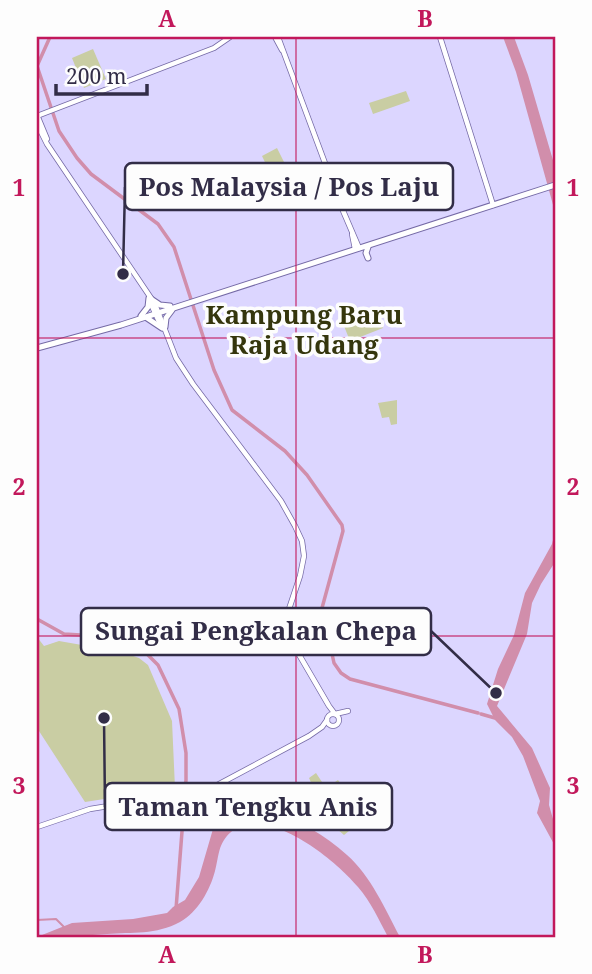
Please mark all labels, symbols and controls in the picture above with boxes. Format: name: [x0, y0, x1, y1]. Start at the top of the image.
text: A: [158, 2, 176, 34]
text: B: [417, 2, 433, 34]
scale bar: [56, 52, 147, 96]
text: 200 m: [66, 62, 127, 90]
callout: Pos Malaysia / Pos Laju: [125, 163, 453, 210]
text: Pos Malaysia / Pos Laju: [139, 168, 439, 204]
text: 1: [13, 171, 26, 203]
text: 1: [567, 171, 580, 203]
district label: Kampung Baru Raja Udang: [205, 296, 403, 362]
text: 2: [13, 470, 26, 502]
text: 2: [567, 470, 580, 502]
callout: Sungai Pengkalan Chepa: [81, 608, 431, 655]
text: Sungai Pengkalan Chepa: [95, 612, 417, 648]
text: 3: [13, 769, 26, 801]
text: 3: [567, 769, 580, 801]
callout: Taman Tengku Anis: [105, 783, 392, 830]
text: Taman Tengku Anis: [118, 788, 378, 824]
text: A: [158, 938, 176, 970]
text: B: [417, 938, 433, 970]

